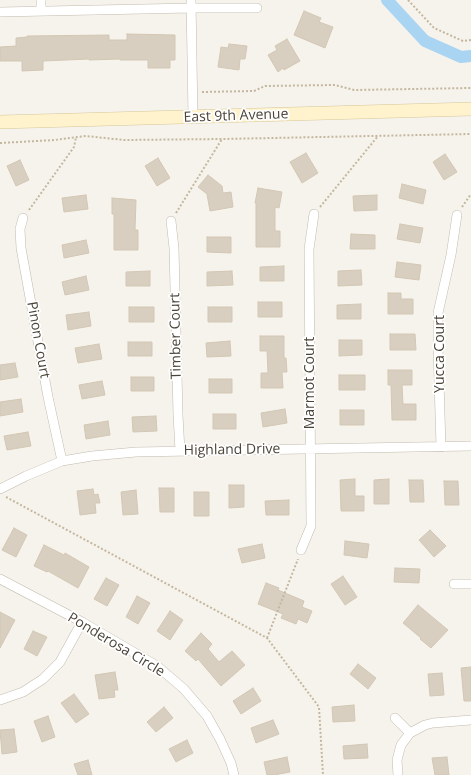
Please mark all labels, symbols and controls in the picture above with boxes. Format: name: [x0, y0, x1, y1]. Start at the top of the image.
street label: East 9th Avenue: [183, 106, 289, 126]
street label: Timber Court: [167, 293, 185, 379]
street label: Pinon Court: [23, 300, 53, 380]
street label: Yucca Court: [432, 315, 448, 393]
street label: Marmot Court: [302, 337, 318, 429]
street label: Highland Drive: [184, 441, 280, 459]
street label: Ponderosa Circle: [64, 609, 168, 681]

